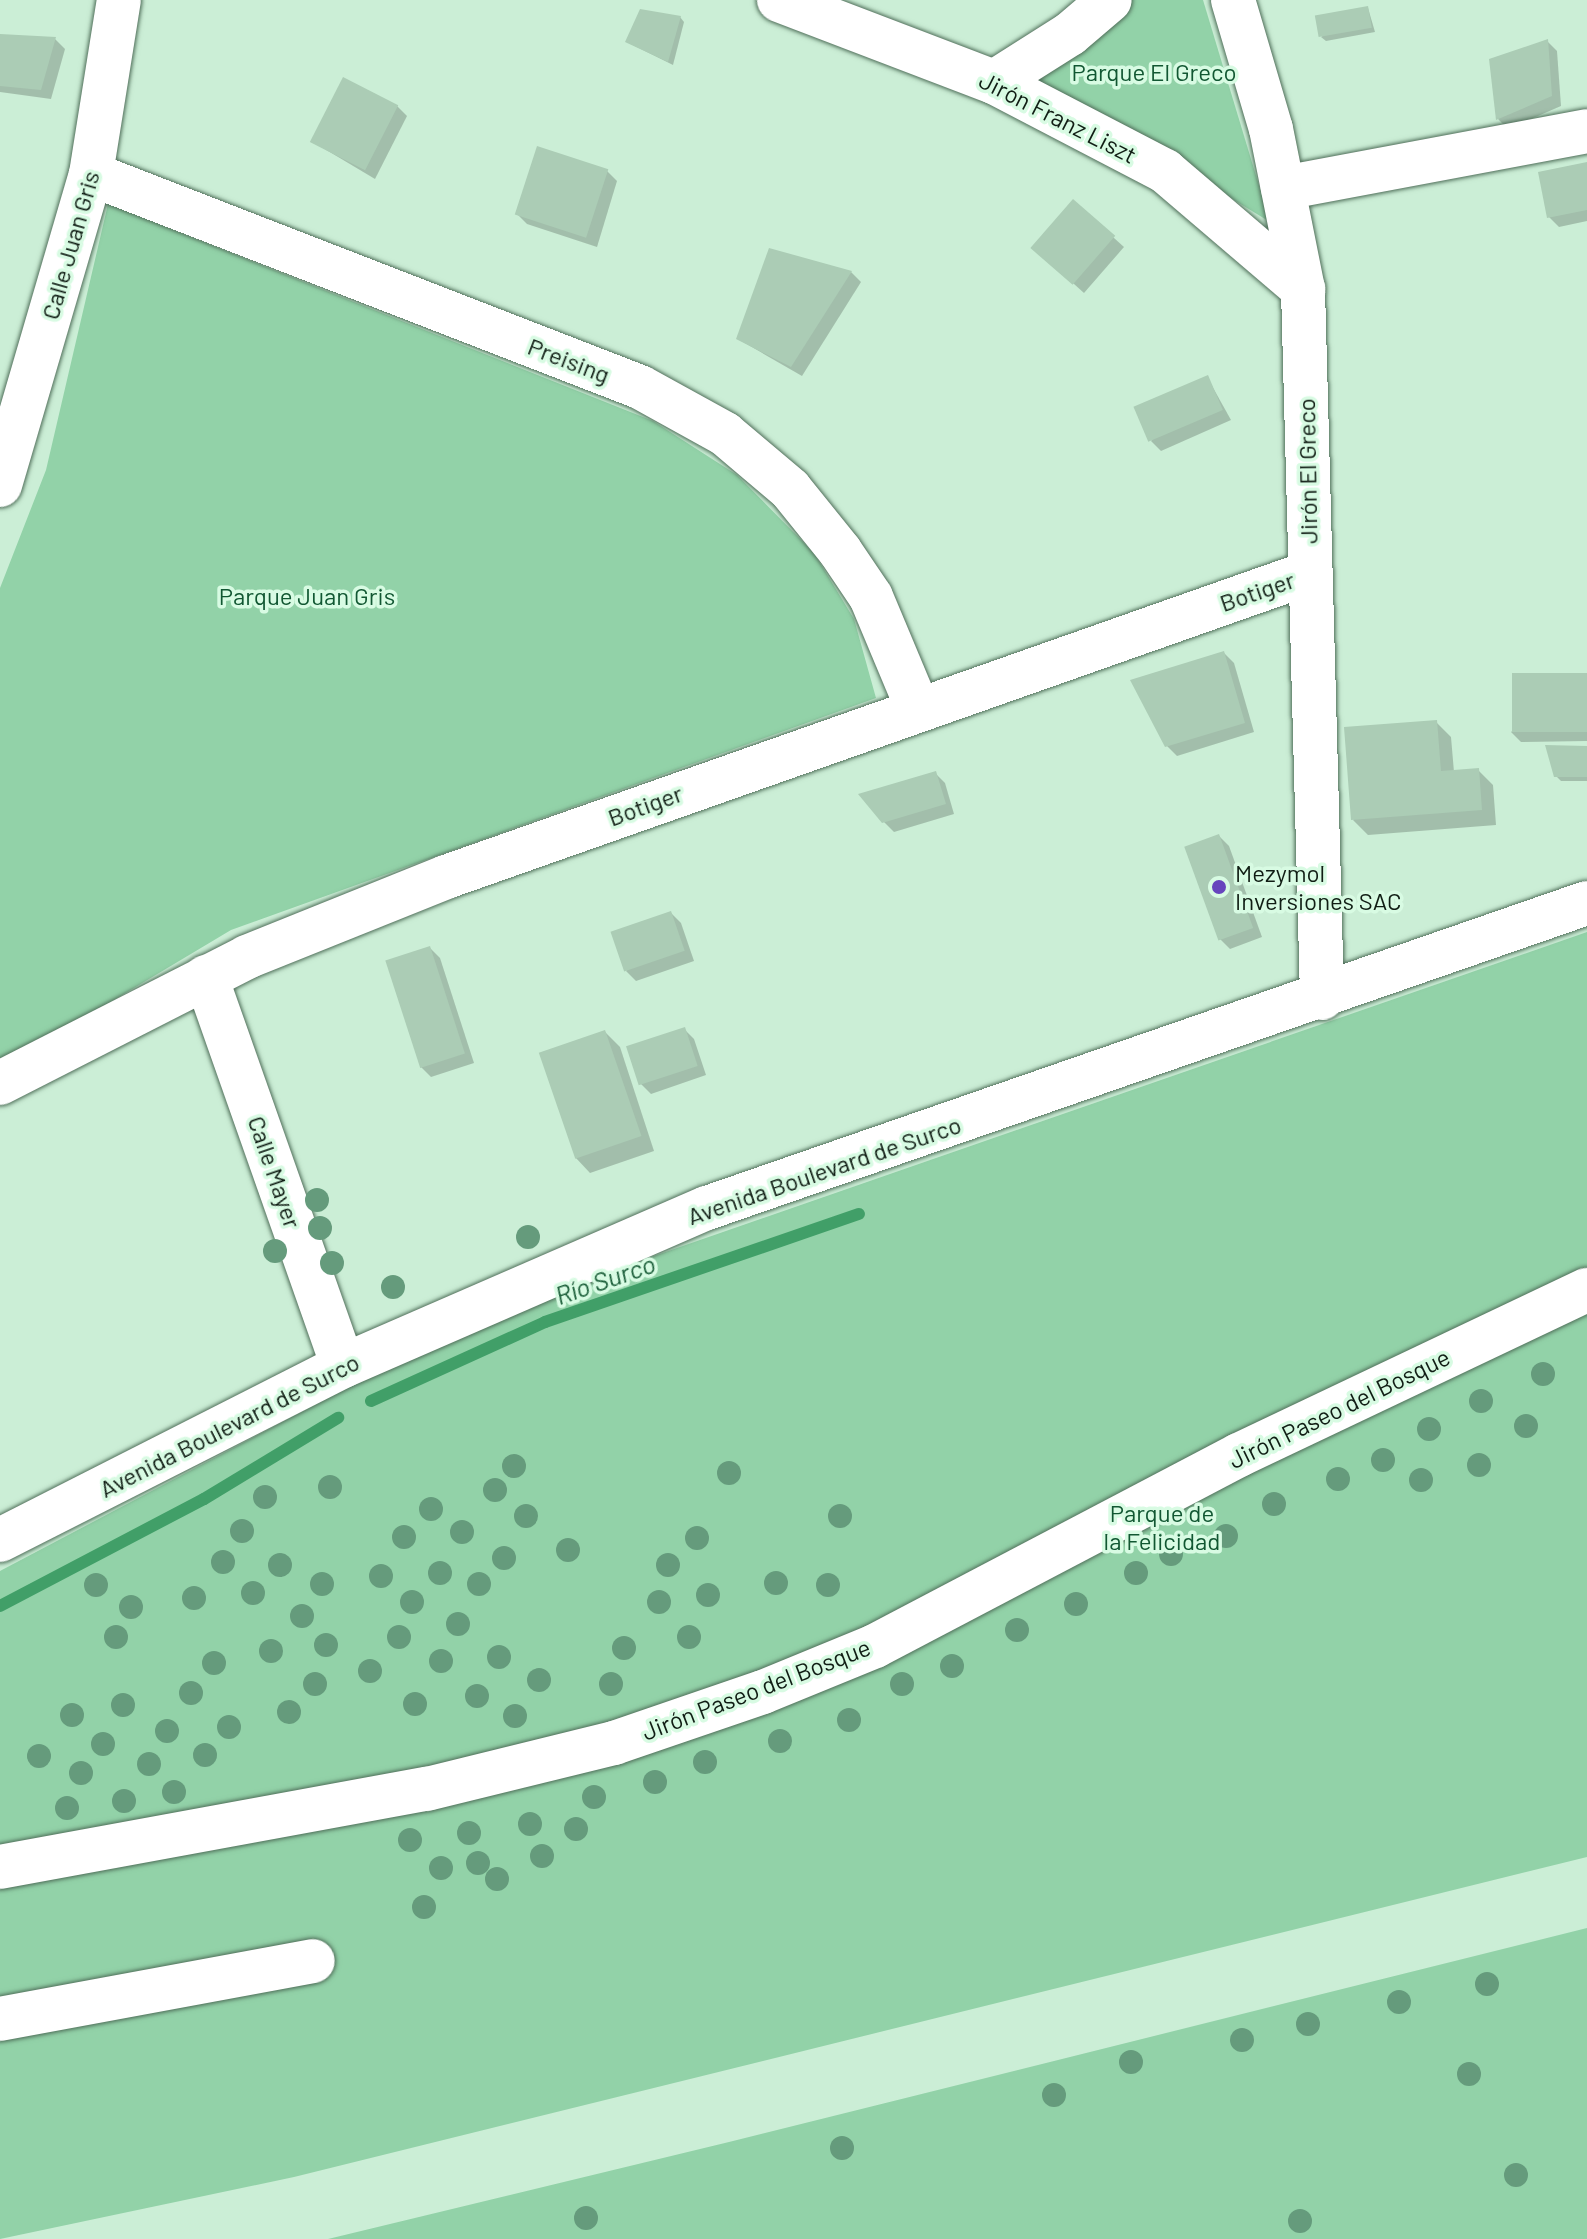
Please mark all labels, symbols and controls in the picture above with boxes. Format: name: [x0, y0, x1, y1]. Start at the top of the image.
park label: Parque El Greco: [1072, 58, 1236, 86]
street label: Jirón Franz Liszt: [975, 65, 1141, 169]
street label: Calle Juan Gris: [35, 167, 105, 323]
street label: Preising: [524, 331, 614, 389]
street label: Jirón El Greco: [1291, 398, 1323, 544]
street label: Botiger: [1216, 565, 1298, 617]
park label: Parque Juan Gris: [219, 582, 395, 610]
street label: Botiger: [604, 778, 686, 832]
place label: Mezymol Inversiones SAC: [1235, 859, 1402, 915]
marker: Mezymol Inversiones SAC: [1210, 878, 1228, 896]
street label: Avenida Boulevard de Surco: [683, 1110, 965, 1230]
street label: Calle Mayer: [242, 1112, 308, 1232]
water label: Río Surco: [551, 1247, 659, 1311]
street label: Jirón Paseo del Bosque: [1224, 1342, 1454, 1474]
street label: Avenida Boulevard de Surco: [94, 1347, 364, 1503]
park label: Parque de la Felicidad: [1104, 1499, 1220, 1555]
street label: Jirón Paseo del Bosque: [638, 1632, 874, 1746]

